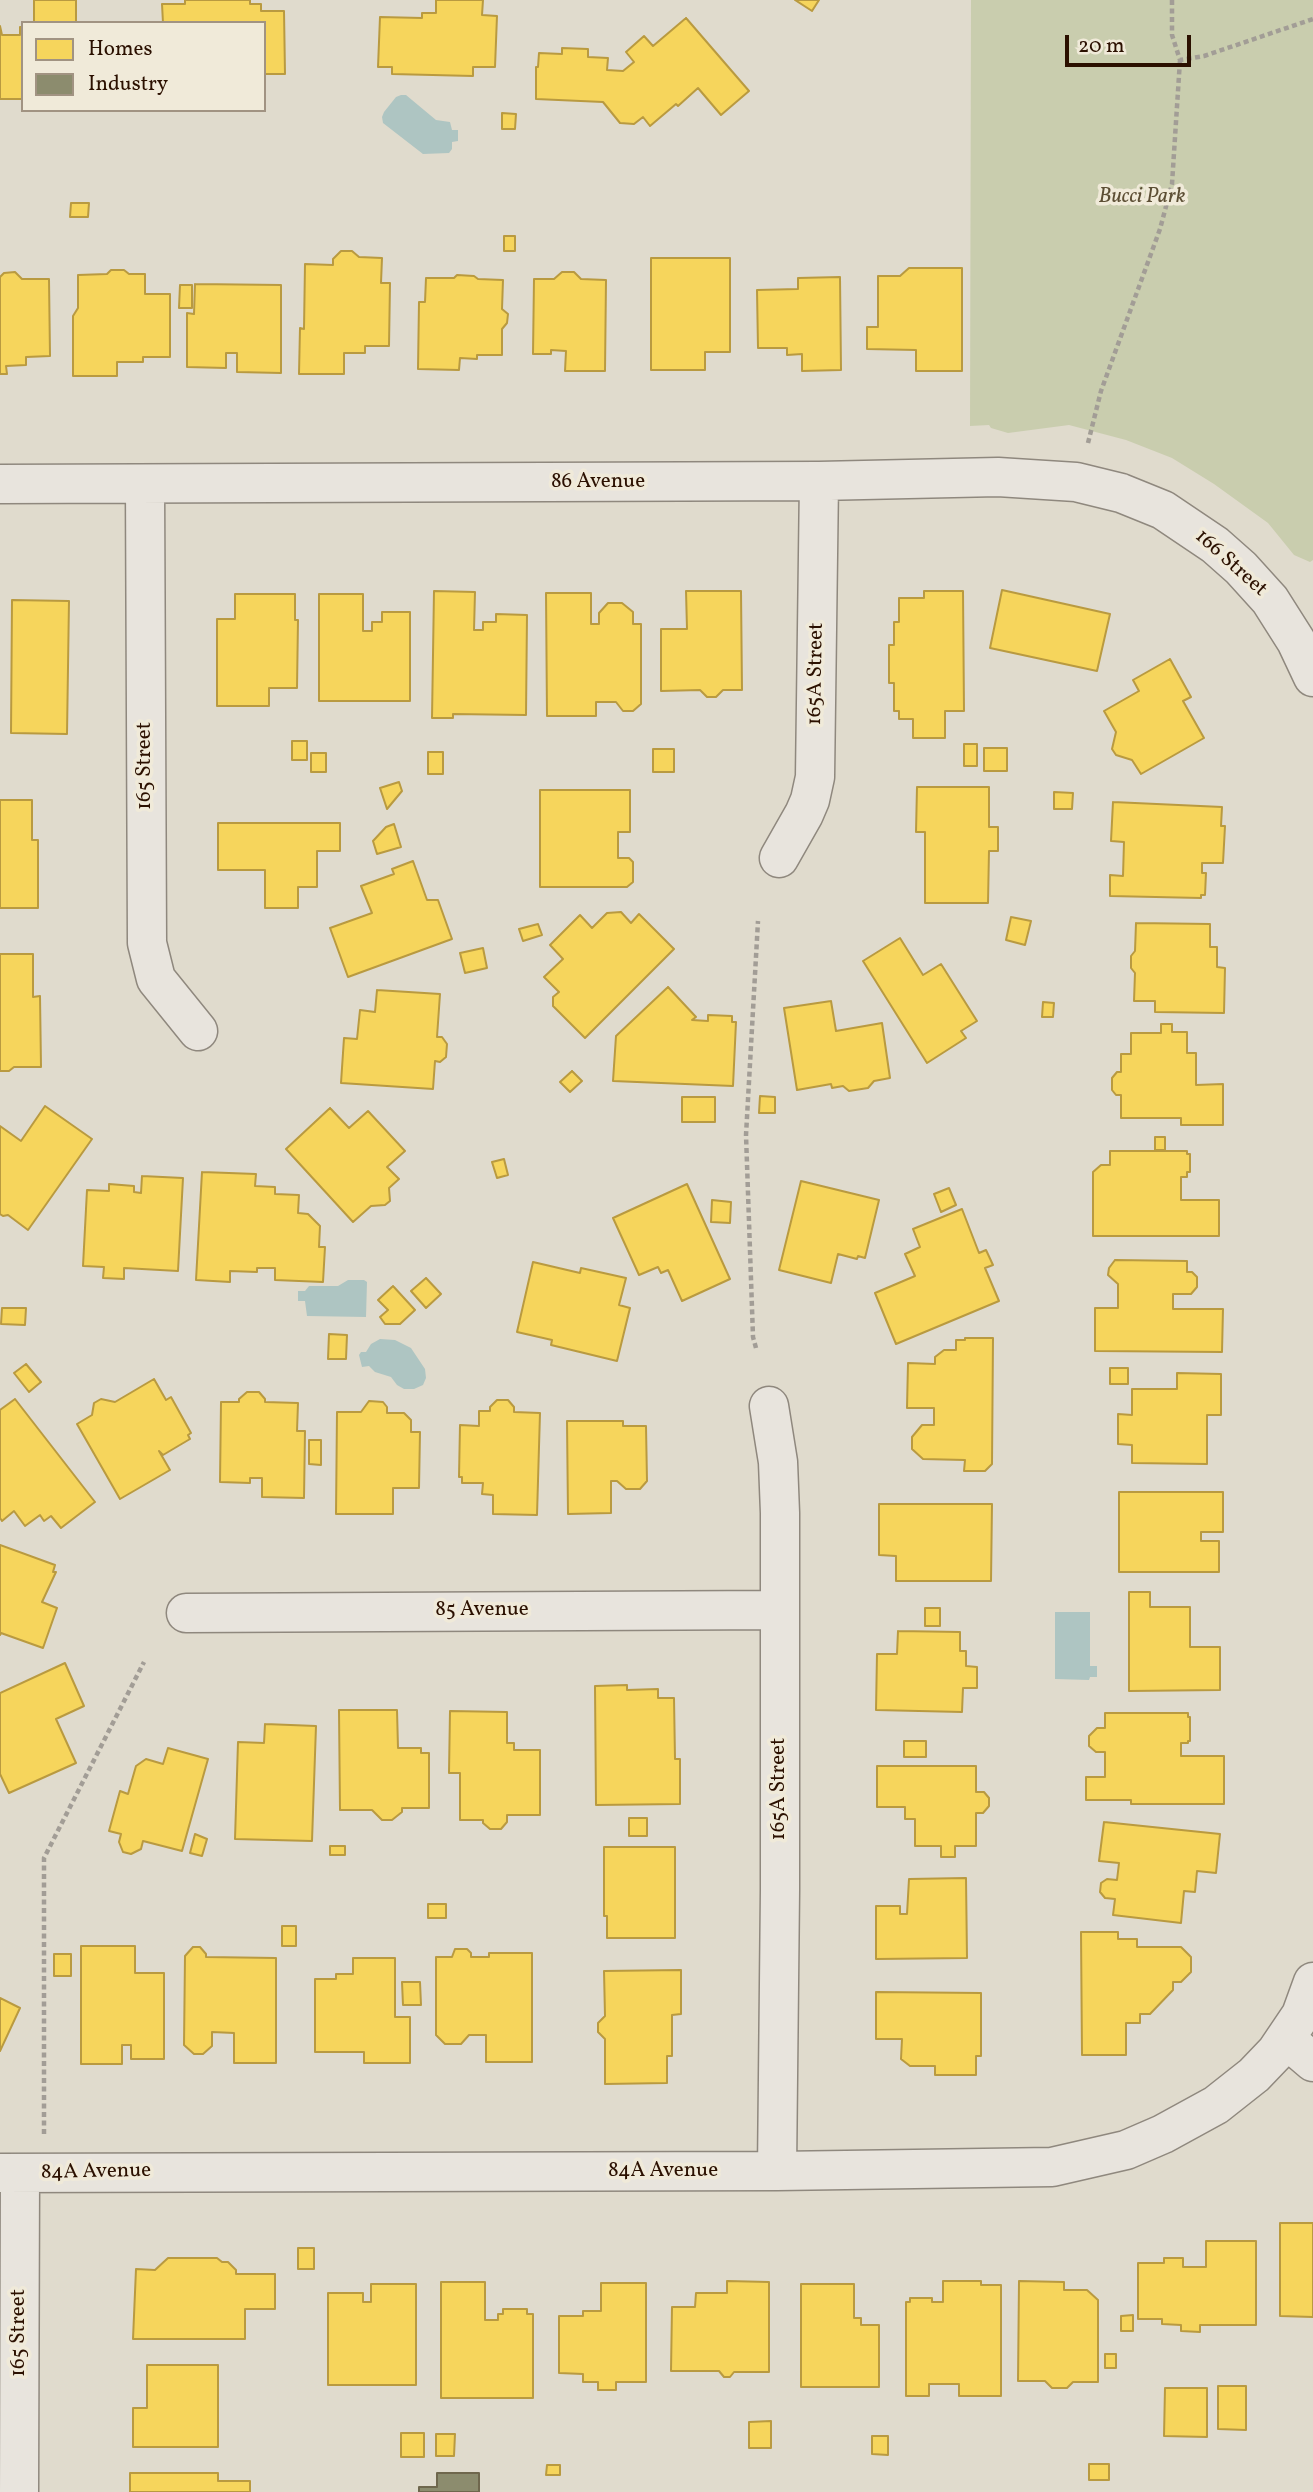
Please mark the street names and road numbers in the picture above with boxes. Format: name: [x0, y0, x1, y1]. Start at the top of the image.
street label: 86 Avenue: [551, 470, 645, 496]
street label: 166 Street: [1189, 525, 1271, 603]
street label: 165A Street: [804, 622, 830, 726]
street label: 165 Street: [133, 722, 159, 810]
street label: 85 Avenue: [435, 1598, 529, 1624]
street label: 165A Street: [767, 1738, 793, 1840]
street label: 84A Avenue: [41, 2159, 151, 2187]
street label: 84A Avenue: [608, 2159, 718, 2185]
street label: 165 Street: [7, 2289, 33, 2377]

